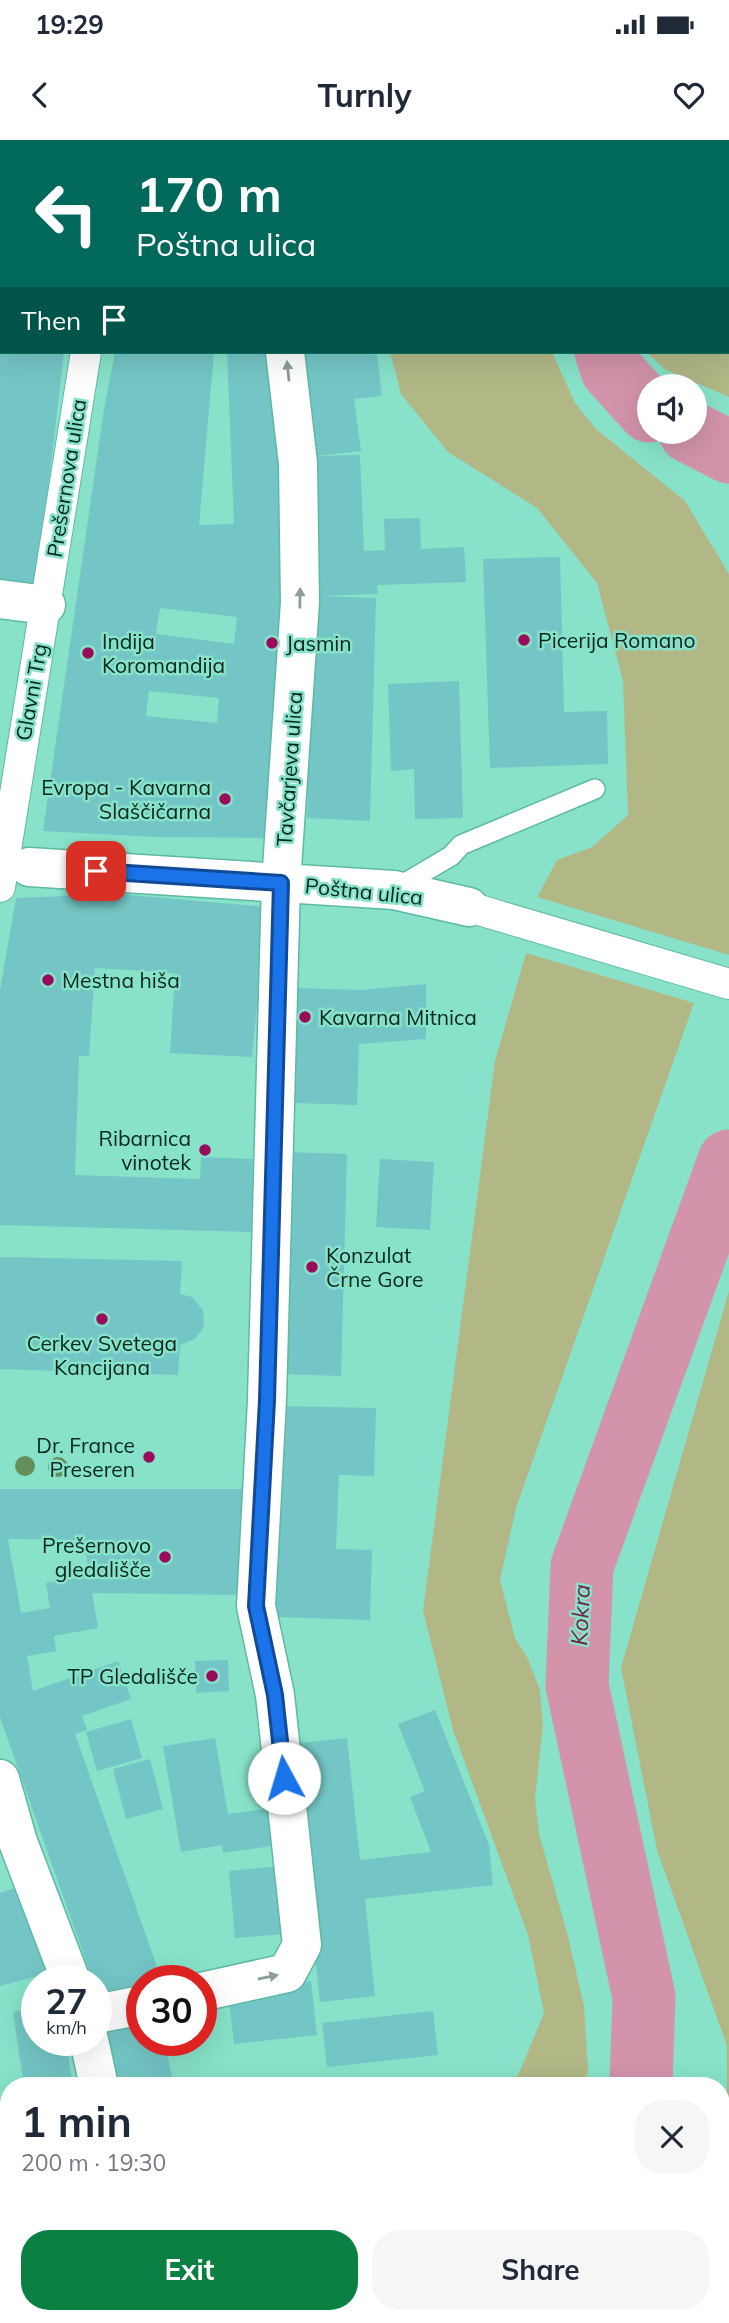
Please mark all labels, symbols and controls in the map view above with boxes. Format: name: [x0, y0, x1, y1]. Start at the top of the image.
text: 19:29: [35, 8, 104, 41]
text: Turnly: [317, 75, 412, 115]
icon: back: [21, 76, 59, 114]
icon: heart: [670, 76, 708, 114]
text: 170 m: [136, 163, 282, 224]
icon: left: [21, 168, 112, 259]
text: Poštna ulica: [136, 224, 316, 264]
icon: arrive: [95, 301, 133, 339]
text: Then: [21, 304, 81, 337]
one-way arrow: [282, 360, 293, 382]
map controls: [637, 374, 707, 444]
button: sound: [637, 374, 707, 444]
street label: Prešernova ulica: [41, 397, 91, 559]
one-way arrow: [294, 587, 306, 609]
place label: Picerija Romano: [538, 627, 696, 653]
place label: Indija Koromandija: [102, 628, 225, 678]
place label: Jasmin: [286, 630, 352, 656]
marker: Picerija Romano: [516, 632, 532, 648]
marker: Jasmin: [264, 635, 280, 651]
street label: Glavni Trg: [10, 641, 52, 743]
marker: Indija Koromandija: [80, 645, 96, 661]
street label: Tavčarjeva ulica: [271, 691, 307, 847]
place label: Evropa - Kavarna Slaščičarna: [41, 774, 211, 824]
marker: Evropa - Kavarna Slaščičarna: [217, 791, 233, 807]
pin: [66, 841, 126, 901]
icon: arrive: [77, 852, 115, 890]
street label: Poštna ulica: [304, 872, 424, 910]
place label: Mestna hiša: [62, 967, 180, 993]
marker: Mestna hiša: [40, 972, 56, 988]
place label: Kavarna Mitnica: [319, 1004, 477, 1030]
marker: Kavarna Mitnica: [297, 1009, 313, 1025]
place label: Ribarnica vinotek: [98, 1125, 191, 1175]
marker: Ribarnica vinotek: [197, 1142, 213, 1158]
place label: Konzulat Črne Gore: [326, 1242, 423, 1292]
marker: Konzulat Črne Gore: [304, 1259, 320, 1275]
marker: Cerkev Svetega Kancijana: [94, 1311, 110, 1327]
place label: Cerkev Svetega Kancijana: [27, 1330, 177, 1380]
place label: Dr. France Preseren: [36, 1432, 135, 1482]
marker: Dr. France Preseren: [141, 1449, 157, 1465]
place label: Prešernovo gledališče: [42, 1532, 151, 1582]
marker: Prešernovo gledališče: [157, 1549, 173, 1565]
water label: Kokra: [564, 1583, 596, 1646]
place label: TP Gledališče: [67, 1663, 198, 1689]
marker: TP Gledališče: [204, 1668, 220, 1684]
position arrow: [247, 1741, 321, 1815]
speed limit sign: 30: [126, 1965, 217, 2056]
one-way arrow: [257, 1972, 279, 1983]
text: 27: [45, 1979, 88, 2023]
text: km/h: [46, 2016, 87, 2039]
text: 1 min: [21, 2095, 132, 2148]
button: close: [635, 2100, 709, 2174]
text: 200 m · 19:30: [21, 2148, 166, 2177]
button: Exit: [21, 2230, 358, 2310]
button: Share: [372, 2230, 709, 2310]

